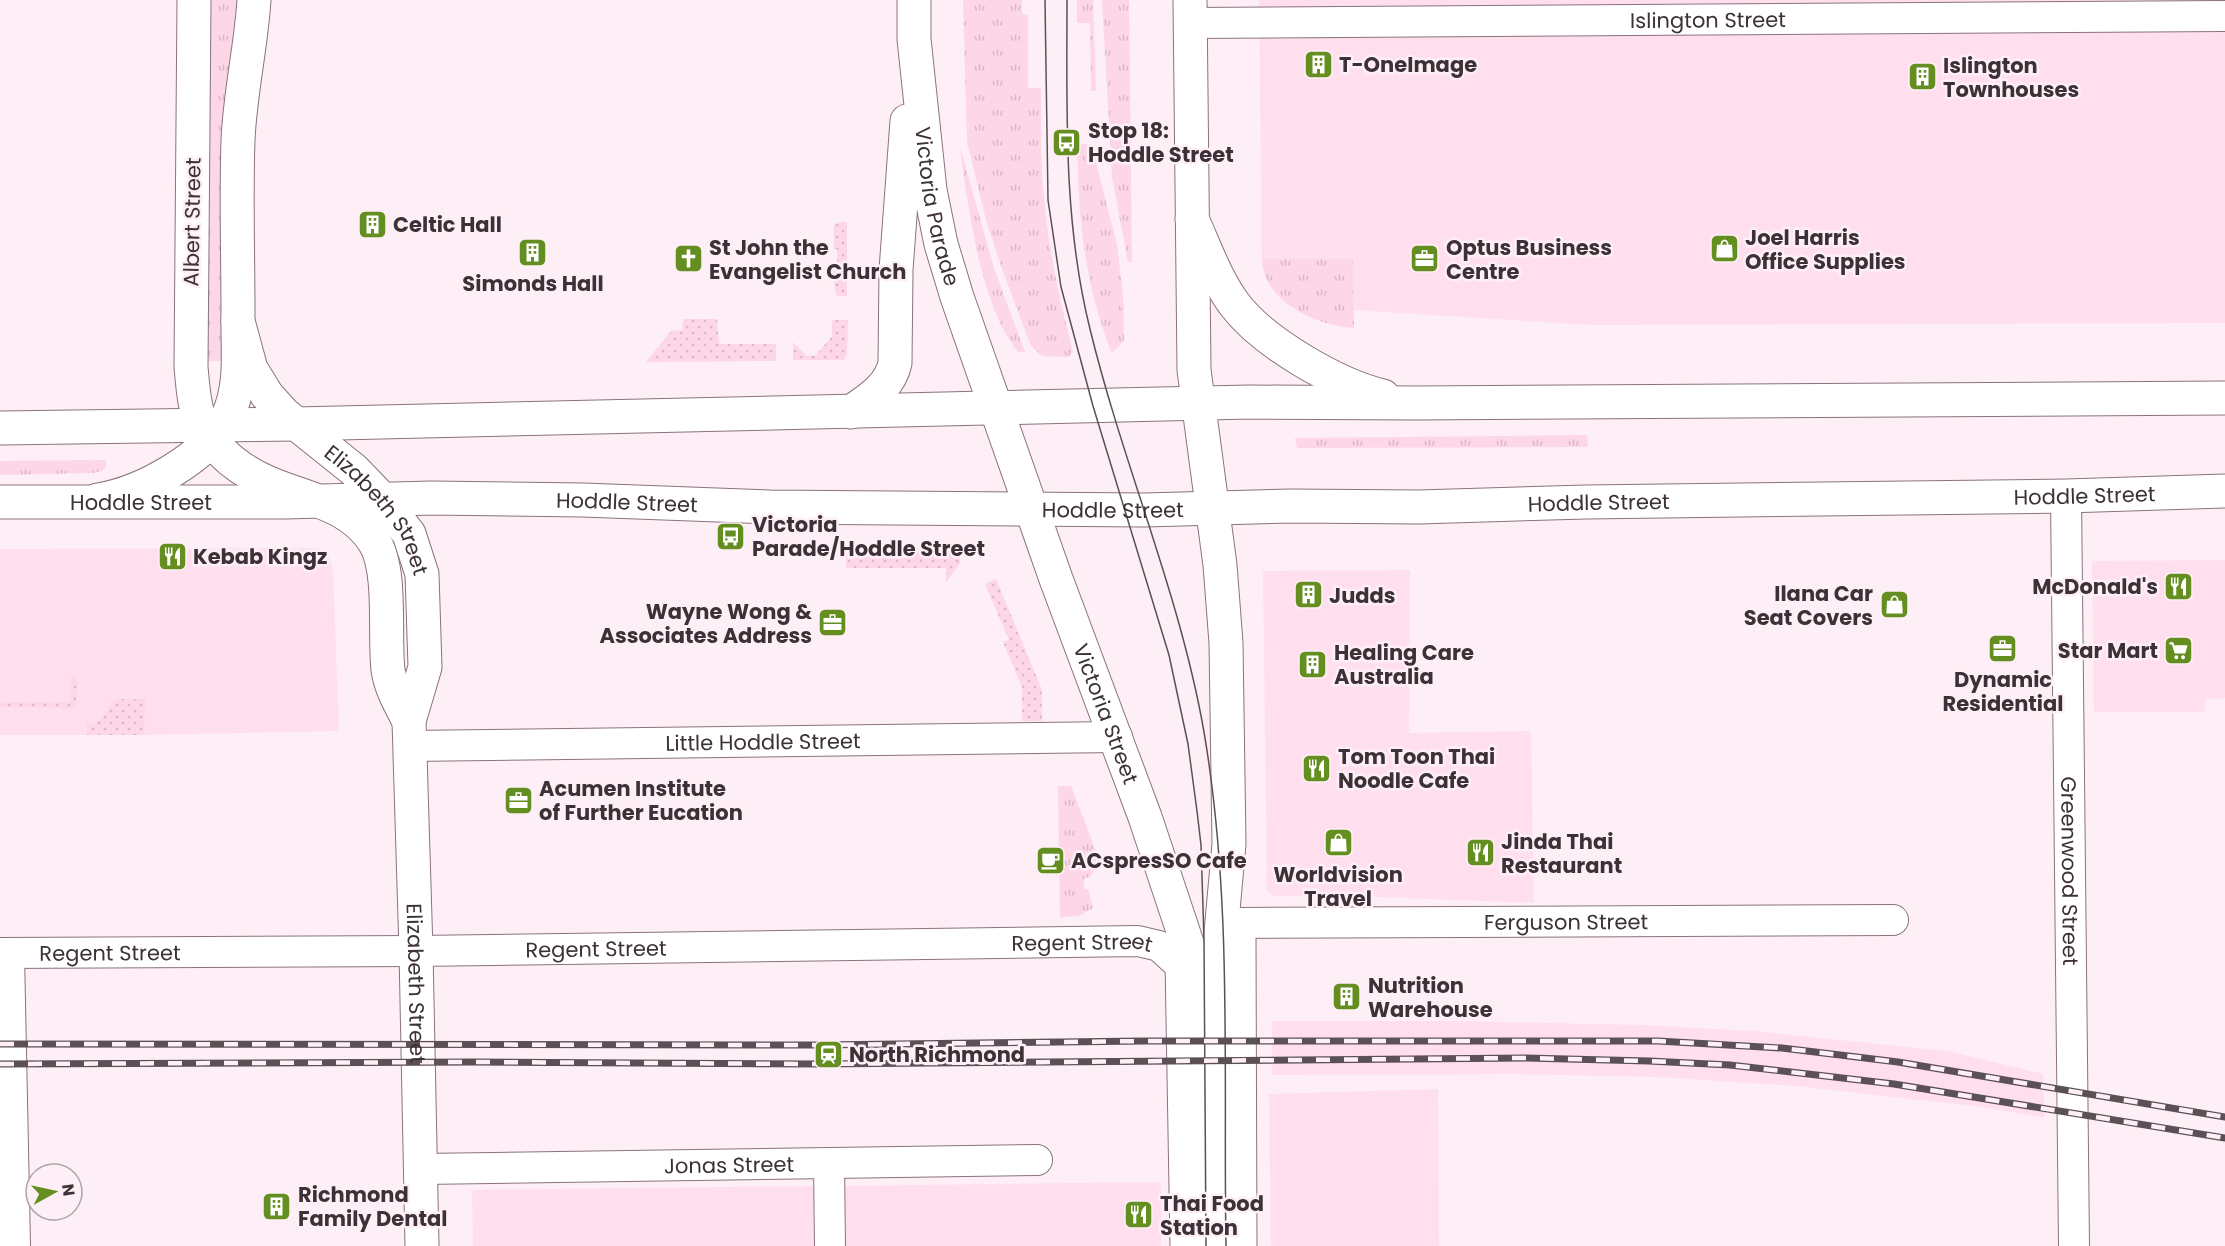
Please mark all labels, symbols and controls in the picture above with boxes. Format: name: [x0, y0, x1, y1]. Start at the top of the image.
street label: Islington Street: [1630, 4, 1786, 35]
building icon: T-OneImage: [1302, 48, 1334, 80]
place label: T-OneImage: [1339, 50, 1477, 79]
place label: Islington Townhouses: [1943, 51, 2079, 104]
building icon: Islington Townhouses: [1906, 61, 1938, 93]
place label: Stop 18: Hoddle Street: [1088, 116, 1234, 169]
street label: Victoria Parade: [909, 125, 967, 289]
bus stop icon: Stop 18: Hoddle Street: [1051, 126, 1083, 158]
street label: Albert Street: [176, 157, 208, 287]
building icon: Celtic Hall: [356, 208, 388, 240]
place label: Celtic Hall: [393, 210, 502, 239]
place label: Joel Harris Office Supplies: [1745, 223, 1906, 276]
place label: St John the Evangelist Church: [709, 233, 906, 286]
place label: Optus Business Centre: [1446, 233, 1612, 286]
shop icon: Joel Harris Office Supplies: [1708, 233, 1740, 265]
building icon: Simonds Hall: [517, 236, 549, 268]
church icon: St John the Evangelist Church: [672, 243, 704, 275]
office icon: Optus Business Centre: [1409, 243, 1441, 275]
place label: Simonds Hall: [462, 269, 604, 298]
street label: Elizabeth Street: [319, 438, 436, 579]
street label: Hoddle Street: [2014, 479, 2156, 511]
street label: Hoddle Street: [556, 485, 698, 519]
street label: Hoddle Street: [1527, 486, 1670, 518]
street label: Hoddle Street: [70, 488, 212, 517]
street label: Hoddle Street: [1042, 494, 1184, 525]
place label: Victoria Parade/Hoddle Street: [752, 510, 985, 563]
bus stop icon: Victoria Parade/Hoddle Street: [715, 520, 747, 552]
restaurant icon: Kebab Kingz: [156, 540, 188, 572]
place label: Kebab Kingz: [193, 542, 327, 571]
restaurant icon: McDonald's: [2163, 570, 2195, 602]
place label: McDonald's: [2032, 572, 2158, 601]
building icon: Judds: [1292, 579, 1324, 611]
place label: Ilana Car Seat Covers: [1744, 579, 1873, 632]
place label: Judds: [1329, 581, 1396, 610]
shop icon: Ilana Car Seat Covers: [1878, 589, 1910, 621]
place label: Wayne Wong & Associates Address: [600, 597, 812, 650]
office icon: Wayne Wong & Associates Address: [817, 607, 849, 639]
office icon: Dynamic Residential: [1987, 632, 2019, 664]
supermarket icon: Star Mart: [2163, 634, 2195, 666]
place label: Star Mart: [2058, 636, 2158, 665]
place label: Healing Care Australia: [1334, 638, 1474, 691]
street label: Victoria Street: [1067, 639, 1146, 788]
building icon: Healing Care Australia: [1297, 648, 1329, 680]
place label: Dynamic Residential: [1942, 665, 2064, 718]
street label: Little Hoddle Street: [665, 726, 861, 757]
place label: Tom Toon Thai Noodle Cafe: [1338, 742, 1495, 795]
restaurant icon: Tom Toon Thai Noodle Cafe: [1301, 752, 1333, 784]
place label: Acumen Institute of Further Eucation: [539, 774, 743, 827]
street label: Greenwood Street: [2054, 776, 2086, 966]
office icon: Acumen Institute of Further Eucation: [502, 784, 534, 816]
shop icon: Worldvision Travel: [1322, 827, 1354, 859]
place label: Jinda Thai Restaurant: [1501, 827, 1622, 880]
restaurant icon: Jinda Thai Restaurant: [1464, 837, 1496, 869]
cafe icon: ACspresSO Cafe: [1034, 844, 1066, 876]
place label: ACspresSO Cafe: [1071, 846, 1247, 875]
place label: Worldvision Travel: [1273, 860, 1403, 913]
street label: Elizabeth Street: [400, 903, 433, 1064]
street label: Ferguson Street: [1484, 907, 1648, 936]
street label: Regent Street: [1011, 925, 1156, 958]
street label: Regent Street: [525, 933, 667, 964]
street label: Regent Street: [39, 938, 181, 967]
place label: Nutrition Warehouse: [1368, 971, 1493, 1024]
building icon: Nutrition Warehouse: [1331, 981, 1363, 1013]
station icon: North Richmond: [812, 1038, 844, 1070]
place label: North Richmond: [849, 1040, 1025, 1069]
street label: Jonas Street: [664, 1149, 794, 1180]
north arrow: [24, 1162, 84, 1222]
place label: Richmond Family Dental: [298, 1180, 447, 1233]
text: N: [56, 1182, 81, 1198]
place label: Thai Food Station: [1160, 1189, 1264, 1242]
building icon: Richmond Family Dental: [261, 1190, 293, 1222]
restaurant icon: Thai Food Station: [1123, 1199, 1155, 1231]

